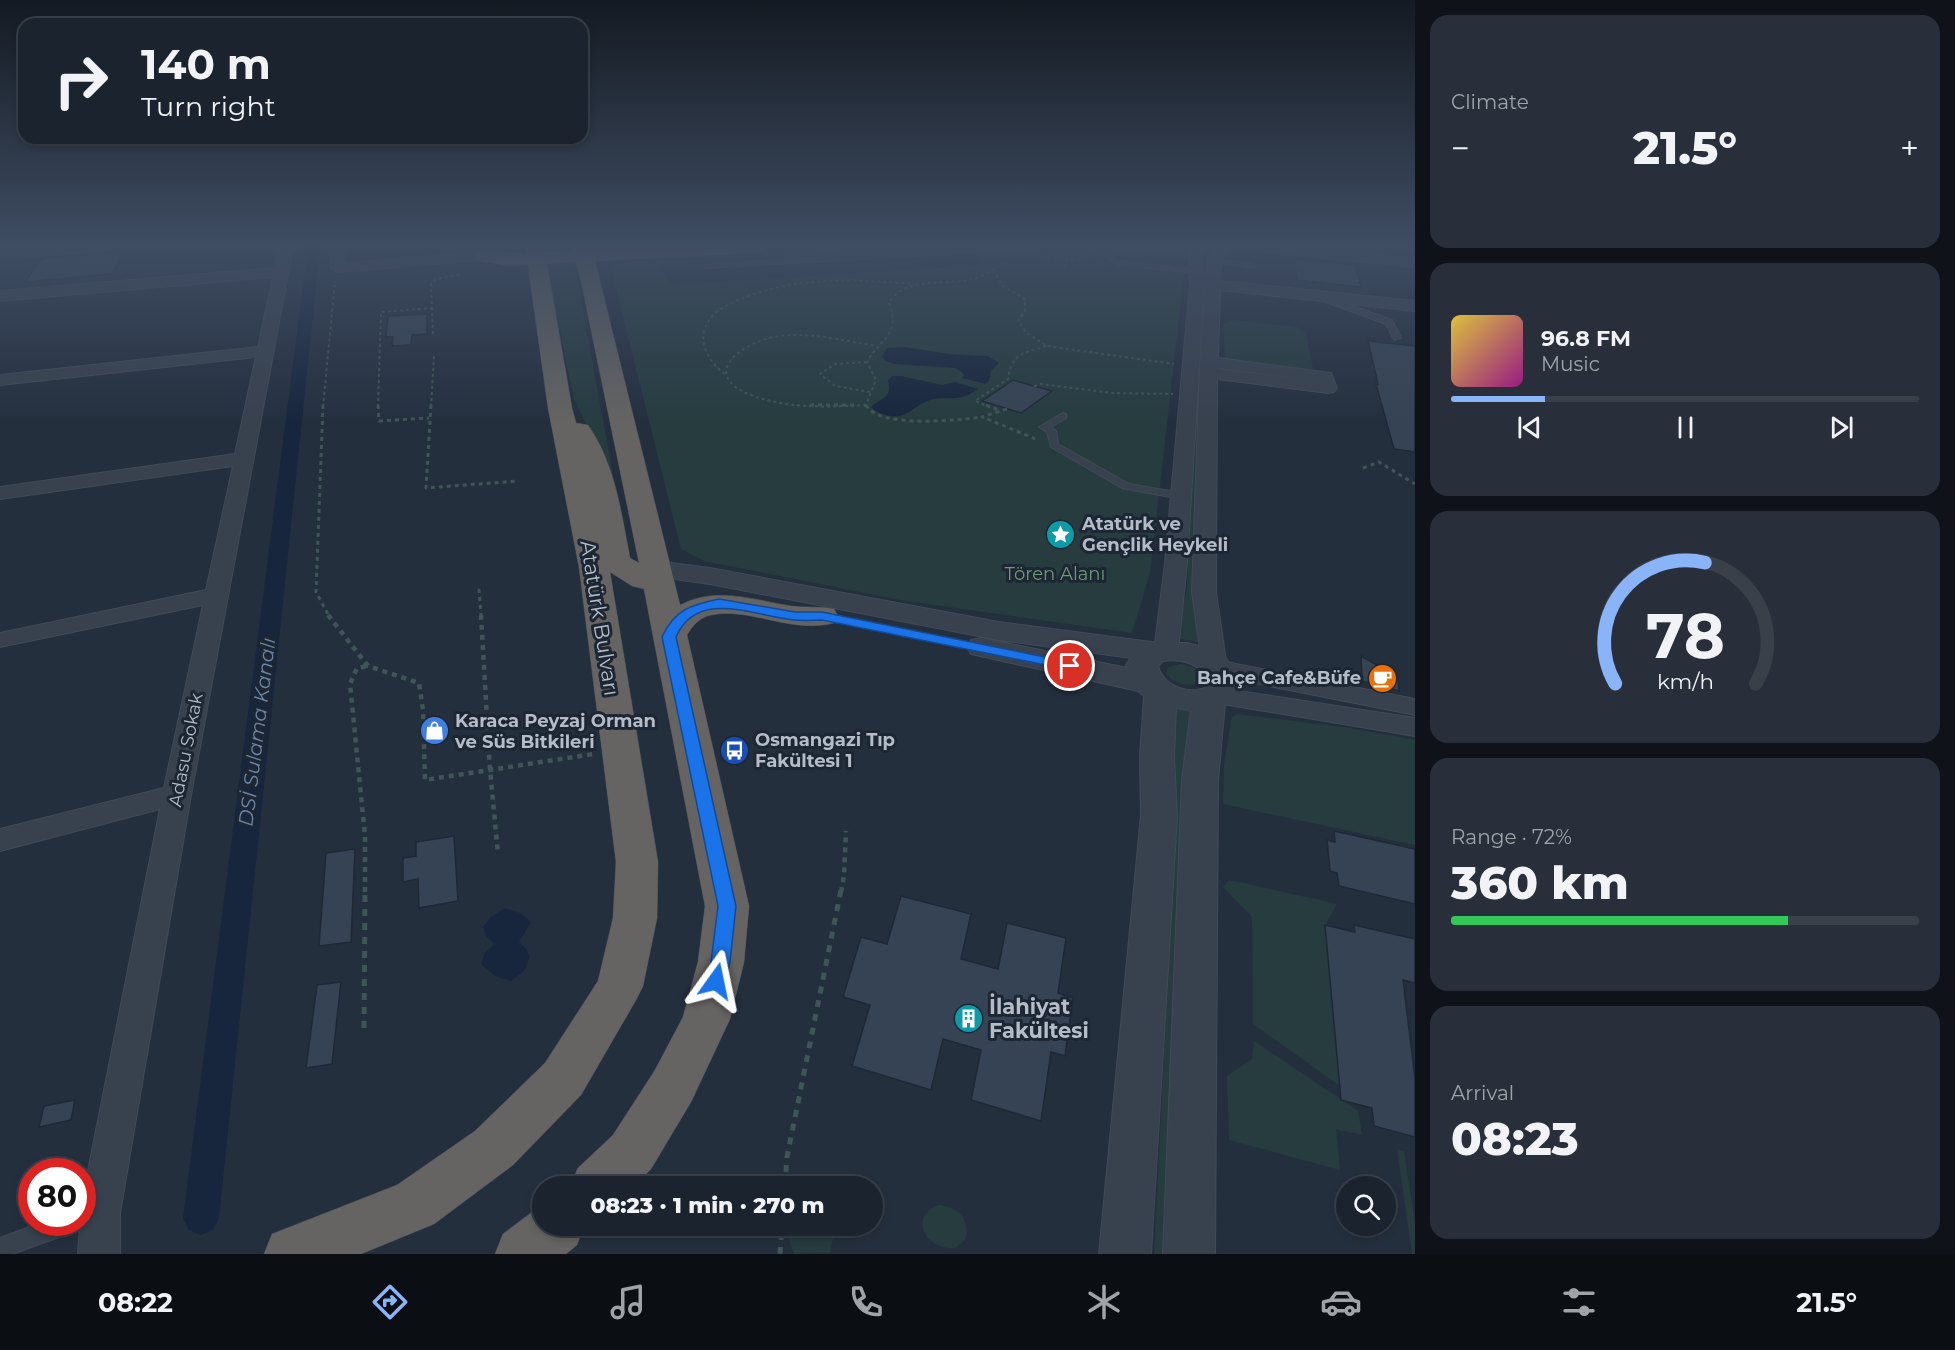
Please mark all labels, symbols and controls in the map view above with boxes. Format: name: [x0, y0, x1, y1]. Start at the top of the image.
text: 140 m: [141, 38, 271, 90]
icon: right: [42, 42, 120, 120]
text: Turn right: [141, 90, 276, 123]
text: Climate: [1451, 90, 1529, 114]
text: 21.5°: [1633, 120, 1737, 175]
text: −: [1451, 128, 1470, 168]
text: +: [1900, 128, 1919, 168]
text: 96.8 FM: [1541, 325, 1631, 352]
text: Music: [1541, 352, 1600, 376]
icon: previous: [1513, 411, 1546, 444]
icon: pause: [1669, 411, 1702, 444]
icon: next: [1825, 411, 1858, 444]
place label: Atatürk ve Gençlik Heykeli: [1081, 513, 1228, 556]
place icon: Atatürk ve Gençlik Heykeli: [1045, 518, 1077, 550]
street label: Atatürk Bulvarı: [575, 538, 625, 698]
park label: Tören Alanı: [1005, 563, 1105, 585]
text: 78: [1646, 598, 1724, 674]
water label: DSİ Sulama Kanalı: [234, 636, 280, 828]
pin: [1044, 640, 1095, 691]
icon: arrive: [1053, 649, 1086, 682]
cafe icon: Bahçe Cafe&Büfe: [1366, 662, 1398, 694]
place label: Bahçe Cafe&Büfe: [1197, 667, 1361, 689]
text: km/h: [1656, 668, 1714, 694]
street label: Adasu Sokak: [164, 691, 208, 809]
place label: Karaca Peyzaj Orman ve Süs Bitkileri: [454, 710, 656, 753]
shop icon: Karaca Peyzaj Orman ve Süs Bitkileri: [418, 715, 450, 747]
place label: Osmangazi Tıp Fakültesi 1: [755, 729, 895, 772]
bus stop icon: Osmangazi Tıp Fakültesi 1: [718, 734, 750, 766]
text: Range · 72%: [1451, 825, 1572, 849]
text: 360 km: [1451, 855, 1629, 910]
position arrow: [684, 949, 748, 1013]
place label: İlahiyat Fakültesi: [989, 993, 1089, 1043]
building icon: İlahiyat Fakültesi: [952, 1002, 984, 1034]
text: Arrival: [1451, 1081, 1514, 1105]
text: 08:23: [1451, 1111, 1579, 1166]
speed limit sign: 80: [18, 1158, 96, 1236]
map controls: [1336, 1176, 1396, 1236]
button: search: [1336, 1176, 1396, 1236]
text: 08:23 · 1 min · 270 m: [591, 1192, 824, 1219]
icon: directions: [369, 1281, 411, 1323]
icon: music: [607, 1281, 649, 1323]
icon: phone: [845, 1281, 887, 1323]
icon: climate: [1083, 1281, 1125, 1323]
icon: car: [1320, 1281, 1362, 1323]
icon: filters: [1558, 1281, 1600, 1323]
text: 08:22: [98, 1286, 173, 1319]
text: 21.5°: [1796, 1286, 1857, 1319]

